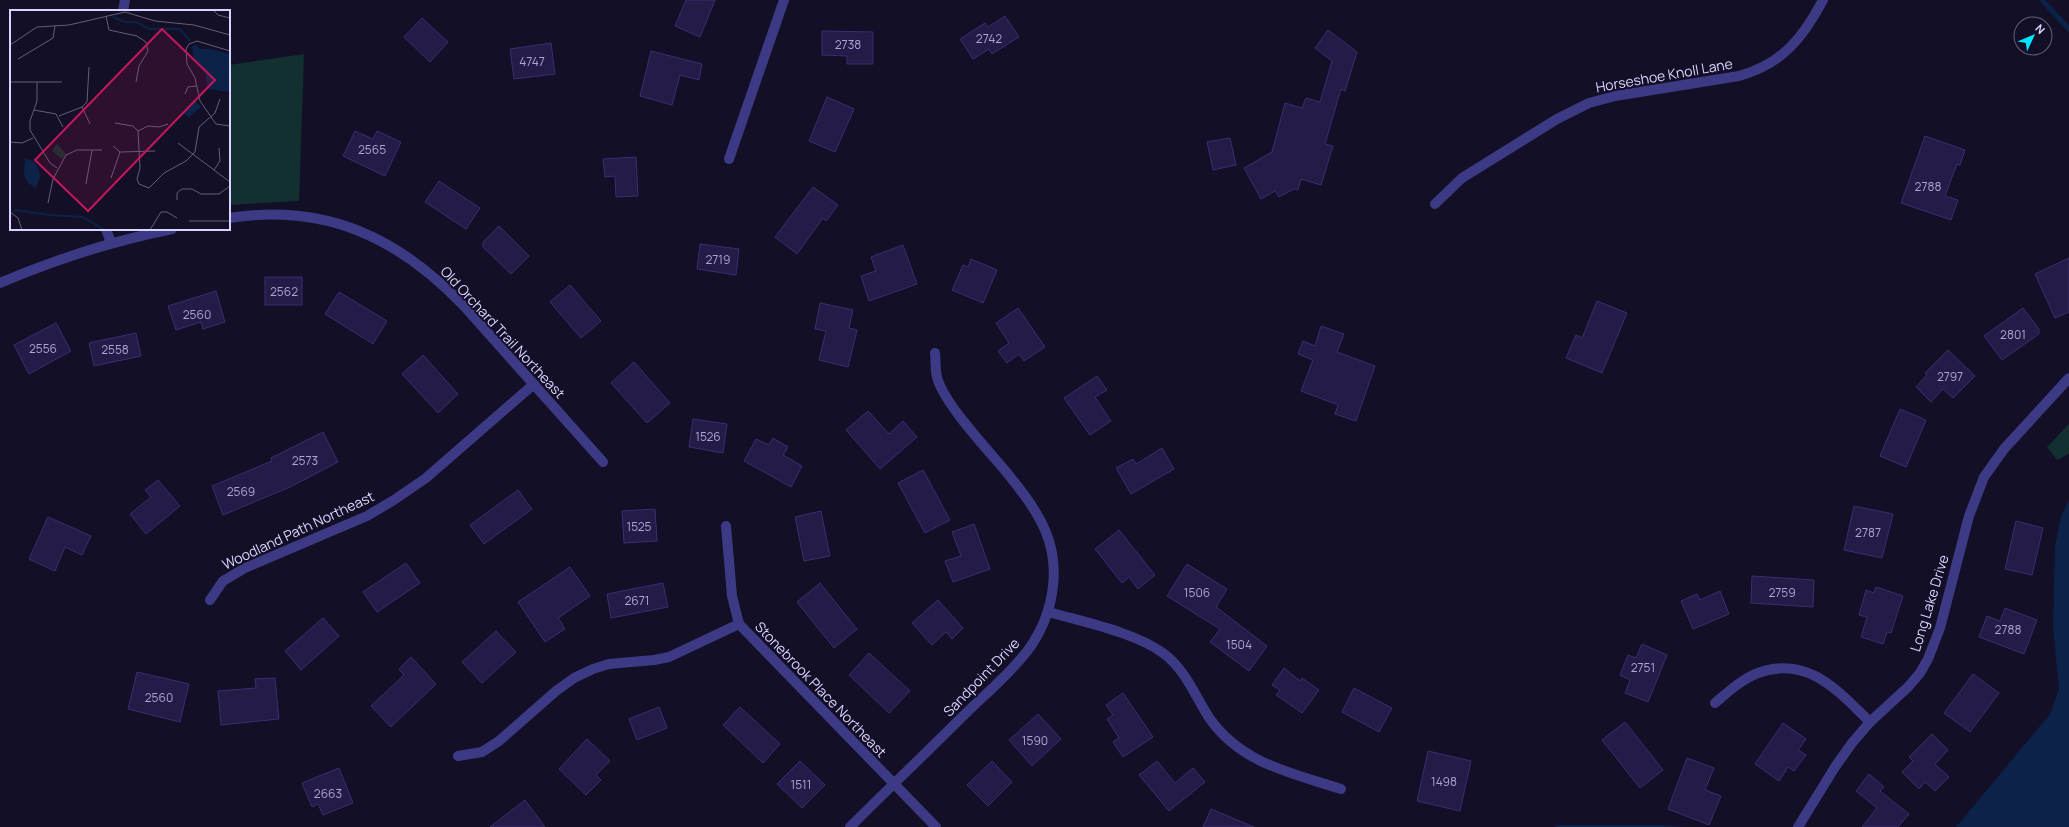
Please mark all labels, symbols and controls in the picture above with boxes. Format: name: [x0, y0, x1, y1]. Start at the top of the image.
inset map: [10, 10, 230, 230]
north arrow: [2013, 16, 2053, 56]
text: N: [2032, 21, 2049, 37]
house number: 2742: [976, 30, 1002, 47]
house number: 2738: [835, 36, 861, 53]
house number: 4747: [519, 53, 545, 70]
street label: Horseshoe Knoll Lane: [1594, 54, 1734, 96]
house number: 2565: [358, 141, 386, 158]
house number: 2788: [1915, 178, 1941, 195]
house number: 2719: [706, 251, 731, 268]
street label: Old Orchard Trail Northeast: [437, 262, 570, 403]
house number: 2562: [270, 283, 298, 300]
house number: 2560: [183, 306, 211, 323]
house number: 2801: [2000, 326, 2026, 343]
house number: 2556: [29, 340, 57, 357]
house number: 2558: [101, 341, 129, 358]
house number: 2797: [1937, 368, 1963, 385]
house number: 1526: [695, 428, 721, 445]
house number: 2573: [292, 452, 318, 469]
house number: 2569: [227, 483, 255, 500]
street label: Woodland Path Northeast: [219, 486, 377, 574]
house number: 1525: [626, 518, 652, 535]
house number: 2787: [1855, 524, 1881, 541]
street label: Long Lake Drive: [1905, 552, 1953, 654]
house number: 1506: [1184, 584, 1210, 601]
house number: 2759: [1768, 584, 1796, 601]
house number: 2671: [625, 592, 650, 609]
street label: Stonebrook Place Northeast: [751, 617, 891, 761]
house number: 2788: [1995, 621, 2021, 638]
street label: Sandpoint Drive: [939, 634, 1023, 720]
house number: 1504: [1226, 636, 1252, 653]
house number: 2751: [1631, 659, 1655, 676]
house number: 2560: [145, 689, 173, 706]
house number: 1590: [1022, 732, 1048, 749]
house number: 1498: [1431, 773, 1457, 790]
house number: 1511: [791, 776, 811, 793]
house number: 2663: [314, 785, 342, 802]

